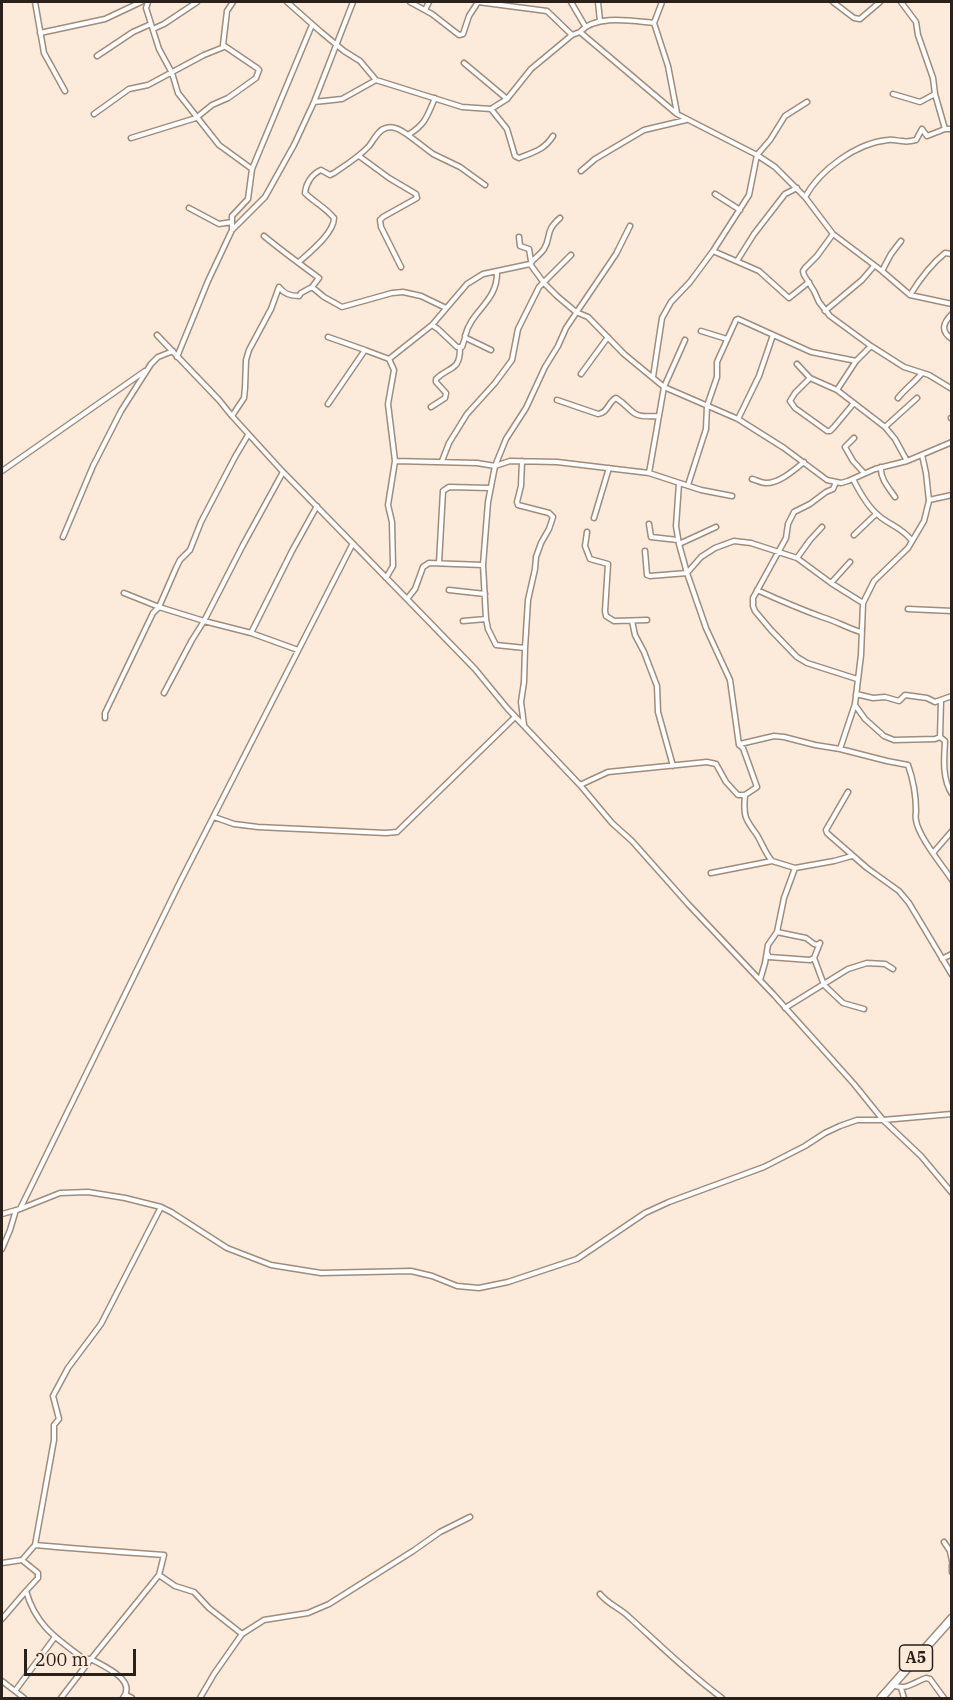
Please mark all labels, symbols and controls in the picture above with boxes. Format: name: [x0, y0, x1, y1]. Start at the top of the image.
scale bar: [27, 1637, 140, 1675]
road number: A5: [900, 1645, 932, 1671]
text: 200 m: [35, 1648, 89, 1671]

